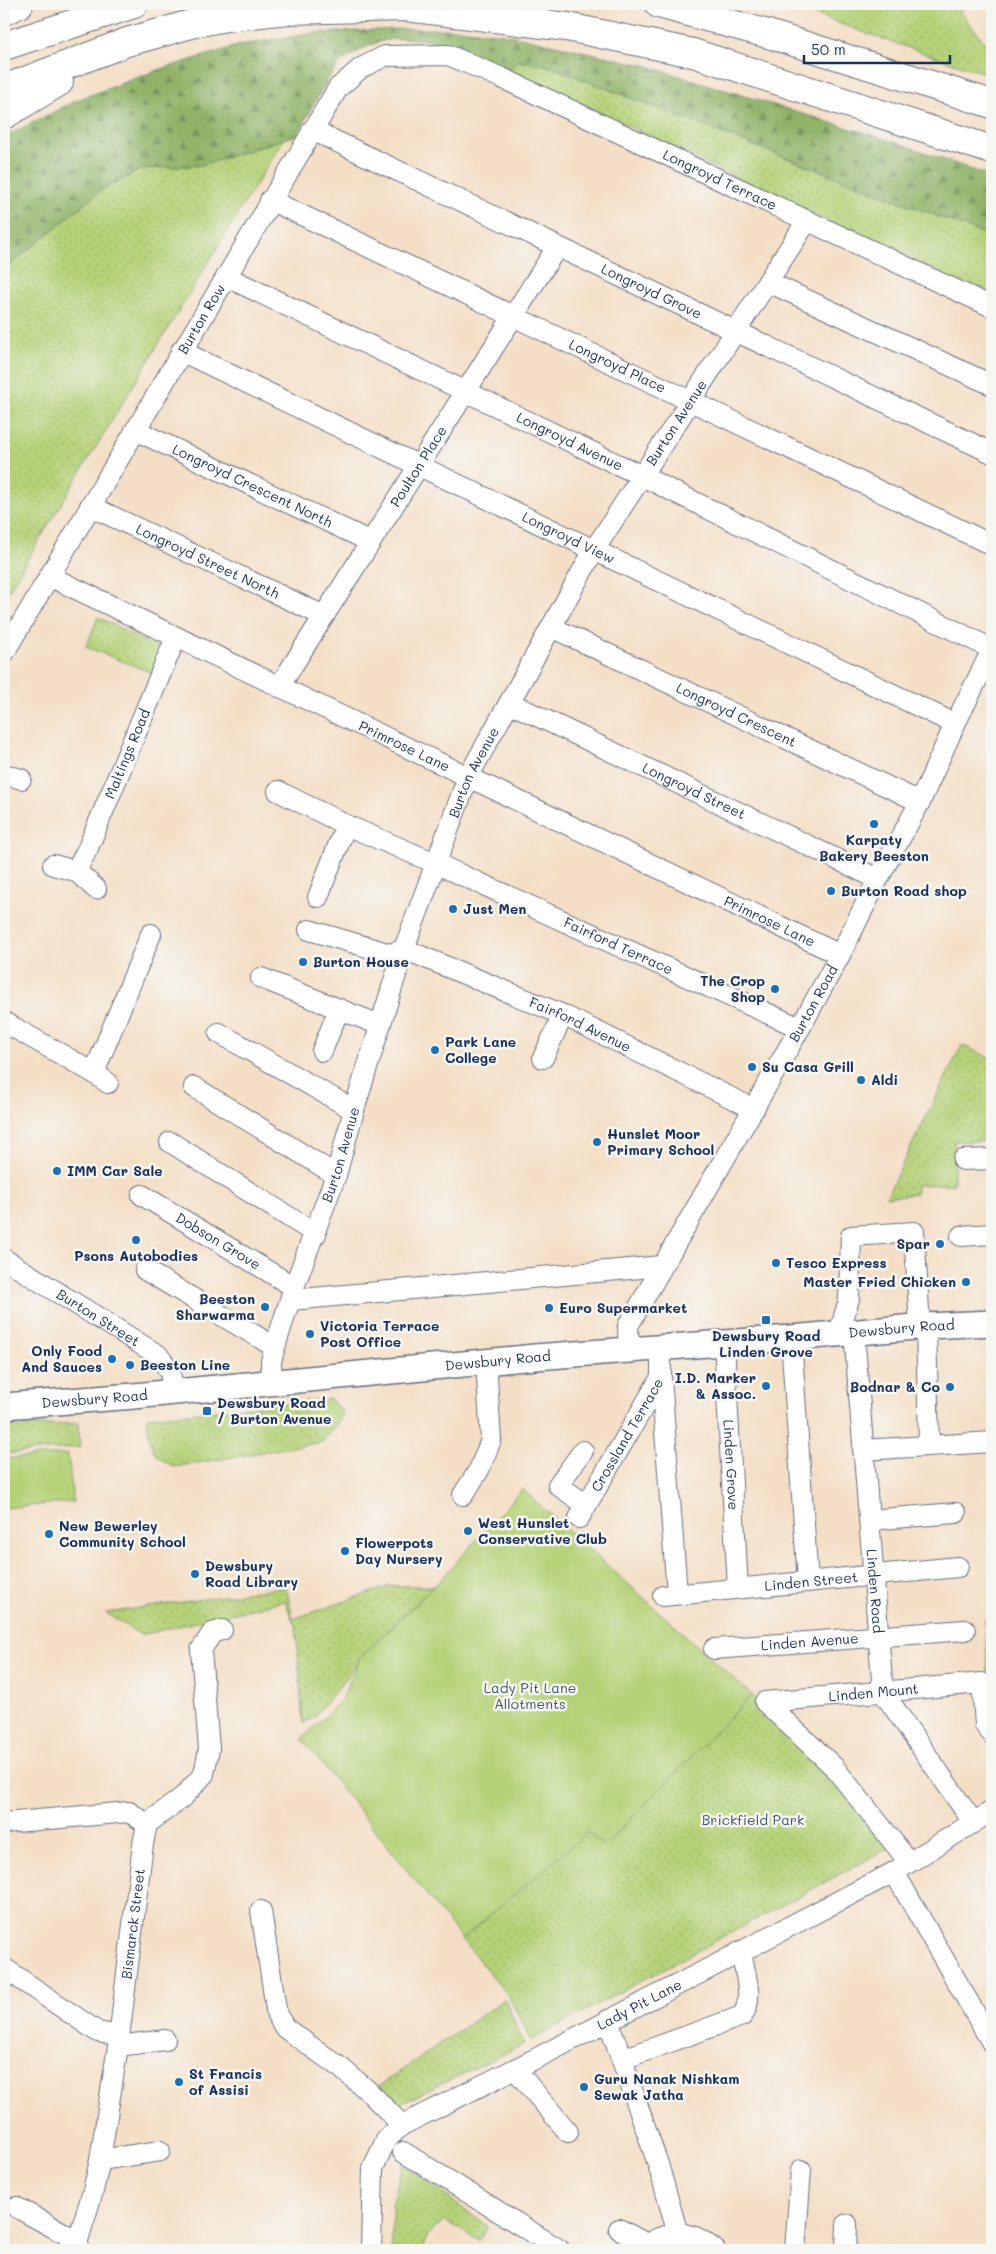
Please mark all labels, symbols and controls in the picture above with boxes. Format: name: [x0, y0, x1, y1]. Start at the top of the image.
scale bar: [804, 32, 950, 64]
text: 50 m: [811, 39, 846, 59]
street label: Longroyd Terrace: [660, 145, 780, 214]
street label: Longroyd Grove: [598, 259, 705, 323]
street label: Burton Row: [173, 280, 229, 357]
street label: Longroyd Place: [566, 334, 669, 397]
street label: Burton Avenue: [641, 376, 711, 469]
street label: Longroyd Avenue: [513, 407, 626, 475]
street label: Poulton Place: [385, 422, 451, 510]
street label: Longroyd Crescent North: [169, 439, 336, 531]
street label: Longroyd View: [519, 507, 618, 568]
street label: Longroyd Street North: [133, 519, 283, 603]
street label: Longroyd Crescent: [673, 678, 800, 751]
street label: Maltings Road: [100, 706, 154, 802]
street label: Primrose Lane: [356, 716, 453, 776]
street label: Burton Avenue: [444, 724, 503, 820]
street label: Longroyd Street: [640, 758, 749, 823]
marker: Karpaty Bakery Beeston: [868, 818, 880, 830]
place label: Karpaty Bakery Beeston: [819, 830, 929, 865]
place label: Burton Road shop: [841, 881, 967, 900]
marker: Burton Road shop: [825, 885, 837, 897]
street label: Primrose Lane: [721, 891, 818, 951]
place label: Just Men: [463, 899, 526, 918]
marker: Just Men: [447, 903, 459, 915]
street label: Fairford Terrace: [561, 912, 676, 978]
place label: Burton House: [313, 952, 409, 971]
marker: Burton House: [297, 956, 309, 968]
street label: Burton Road: [784, 961, 842, 1045]
place label: The Crop Shop: [700, 971, 765, 1006]
marker: The Crop Shop: [769, 983, 781, 995]
street label: Fairford Avenue: [526, 992, 634, 1056]
place label: Park Lane College: [445, 1032, 516, 1067]
marker: Park Lane College: [429, 1044, 441, 1056]
place label: Su Casa Grill: [762, 1057, 854, 1076]
marker: Su Casa Grill: [746, 1061, 758, 1073]
place label: Aldi: [871, 1070, 898, 1089]
marker: Aldi: [855, 1074, 867, 1086]
street label: Burton Avenue: [317, 1105, 363, 1205]
place label: Hunslet Moor Primary School: [607, 1124, 714, 1159]
marker: Hunslet Moor Primary School: [591, 1136, 603, 1148]
place label: IMM Car Sale: [67, 1161, 163, 1180]
marker: IMM Car Sale: [51, 1165, 63, 1177]
street label: Dobson Grove: [172, 1208, 264, 1274]
marker: Psons Autobodies: [130, 1234, 142, 1246]
place label: Spar: [897, 1234, 930, 1253]
marker: Spar: [934, 1238, 946, 1250]
place label: Psons Autobodies: [74, 1246, 198, 1265]
place label: Tesco Express: [786, 1253, 886, 1272]
marker: Tesco Express: [770, 1257, 782, 1269]
place label: Master Fried Chicken: [803, 1272, 956, 1291]
marker: Master Fried Chicken: [960, 1276, 972, 1288]
street label: Burton Street: [53, 1284, 144, 1350]
place label: Beeston Sharwarma: [176, 1289, 255, 1324]
place label: Euro Supermarket: [559, 1298, 687, 1317]
marker: Beeston Sharwarma: [259, 1301, 271, 1313]
marker: Euro Supermarket: [543, 1302, 555, 1314]
marker: Dewsbury Road Linden Grove: [760, 1314, 772, 1326]
street label: Dewsbury Road: [848, 1315, 955, 1342]
place label: Victoria Terrace Post Office: [320, 1316, 439, 1351]
place label: Dewsbury Road Linden Grove: [712, 1326, 820, 1361]
marker: Victoria Terrace Post Office: [304, 1328, 316, 1340]
place label: Only Food And Sauces: [21, 1341, 102, 1376]
street label: Dewsbury Road: [444, 1346, 552, 1375]
marker: Only Food And Sauces: [106, 1353, 118, 1365]
place label: Beeston Line: [140, 1355, 230, 1374]
marker: Beeston Line: [124, 1359, 136, 1371]
place label: I.D. Marker & Assoc.: [675, 1368, 756, 1403]
street label: Crossland Terrace: [586, 1374, 667, 1495]
place label: Bodnar & Co: [850, 1377, 940, 1396]
marker: I.D. Marker & Assoc.: [760, 1380, 772, 1392]
marker: Bodnar & Co: [944, 1381, 956, 1393]
street label: Dewsbury Road: [41, 1385, 149, 1412]
place label: Dewsbury Road / Burton Avenue: [217, 1393, 331, 1428]
marker: Dewsbury Road / Burton Avenue: [201, 1405, 213, 1417]
street label: Linden Grove: [719, 1419, 744, 1511]
place label: West Hunslet Conservative Club: [478, 1513, 607, 1548]
place label: New Bewerley Community School: [59, 1516, 186, 1551]
marker: West Hunslet Conservative Club: [462, 1525, 474, 1537]
marker: New Bewerley Community School: [43, 1528, 55, 1540]
place label: Flowerpots Day Nursery: [355, 1533, 443, 1568]
marker: Flowerpots Day Nursery: [339, 1545, 351, 1557]
street label: Linden Road: [863, 1548, 888, 1634]
place label: Dewsbury Road Library: [205, 1556, 299, 1591]
street label: Linden Street: [764, 1567, 859, 1595]
marker: Dewsbury Road Library: [189, 1568, 201, 1580]
street label: Linden Avenue: [760, 1628, 859, 1654]
park label: Lady Pit Lane Allotments: [484, 1678, 576, 1713]
street label: Linden Mount: [828, 1679, 919, 1705]
park label: Brickfield Park: [702, 1810, 804, 1829]
street label: Bismarck Street: [116, 1867, 149, 1980]
street label: Lady Pit Lane: [594, 1974, 685, 2034]
place label: St Francis of Assisi: [189, 2064, 262, 2099]
place label: Guru Nanak Nishkam Sewak Jatha: [594, 2069, 739, 2104]
marker: St Francis of Assisi: [173, 2076, 185, 2088]
marker: Guru Nanak Nishkam Sewak Jatha: [578, 2081, 590, 2093]

